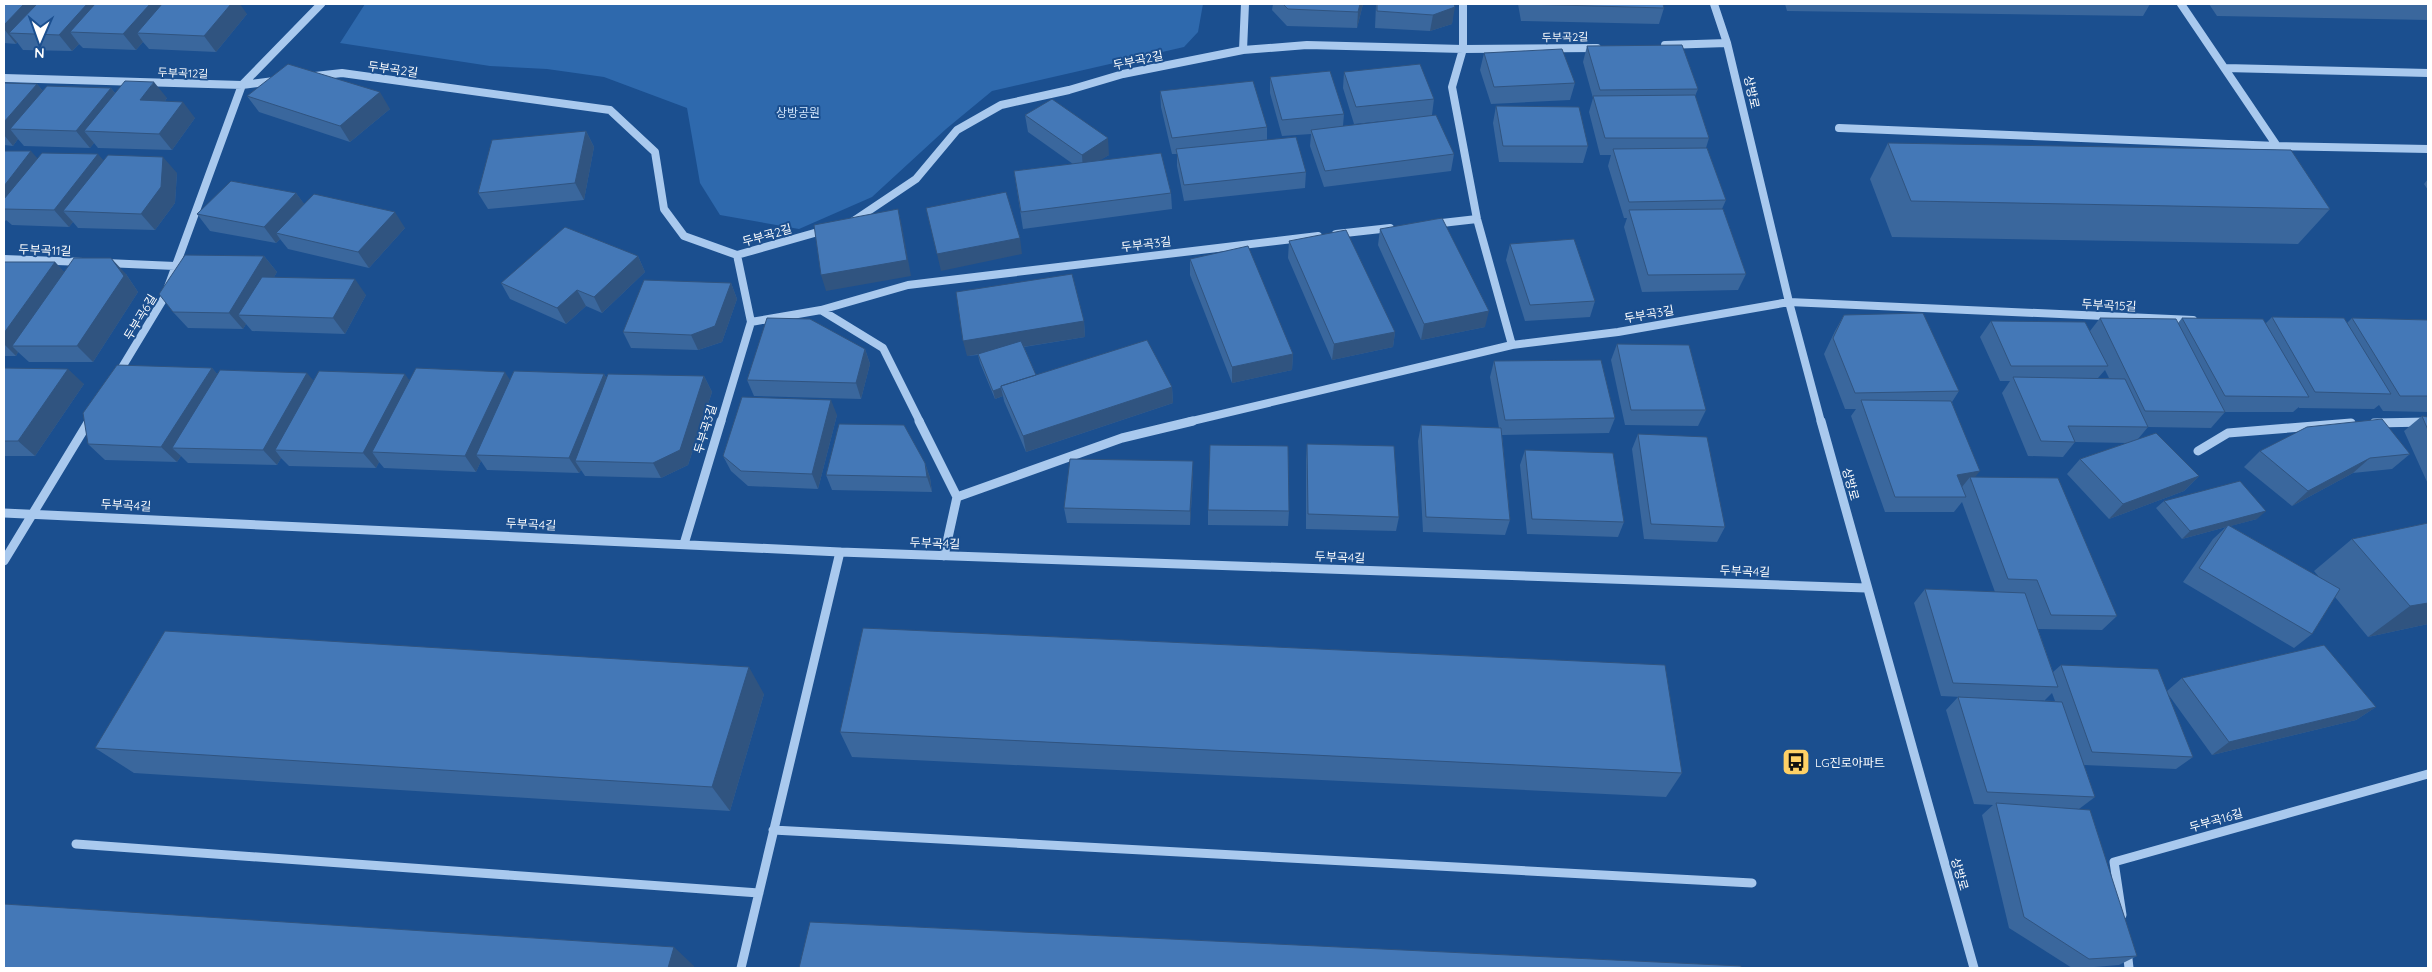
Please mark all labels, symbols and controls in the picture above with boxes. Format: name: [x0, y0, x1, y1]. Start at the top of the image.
north arrow: [15, 15, 65, 65]
street label: 두부곡2길: [1542, 30, 1588, 44]
text: N: [34, 44, 45, 62]
street label: 두부곡2길: [1112, 47, 1164, 73]
street label: 두부곡2길: [367, 58, 419, 80]
street label: 두부곡12길: [157, 65, 209, 81]
street label: 상방로: [1741, 74, 1763, 110]
park label: 상방공원: [776, 105, 820, 120]
street label: 두부곡2길: [741, 221, 793, 249]
street label: 두부곡3길: [1120, 233, 1172, 255]
street label: 두부곡11길: [18, 242, 72, 258]
street label: 두부곡6길: [121, 291, 159, 343]
street label: 두부곡15길: [2081, 296, 2137, 314]
street label: 두부곡3길: [1623, 302, 1675, 326]
street label: 두부곡3길: [690, 403, 720, 455]
street label: 상방로: [1839, 466, 1863, 502]
street label: 두부곡4길: [100, 496, 152, 514]
street label: 두부곡4길: [505, 515, 557, 533]
street label: 두부곡4길: [910, 535, 960, 551]
street label: 두부곡4길: [1315, 549, 1365, 565]
street label: 두부곡4길: [1720, 563, 1770, 579]
bus stop icon: LG진로아파트: [1781, 747, 1811, 777]
place label: LG진로아파트: [1815, 755, 1885, 770]
street label: 두부곡16길: [2187, 805, 2245, 835]
street label: 상방로: [1948, 856, 1972, 892]

